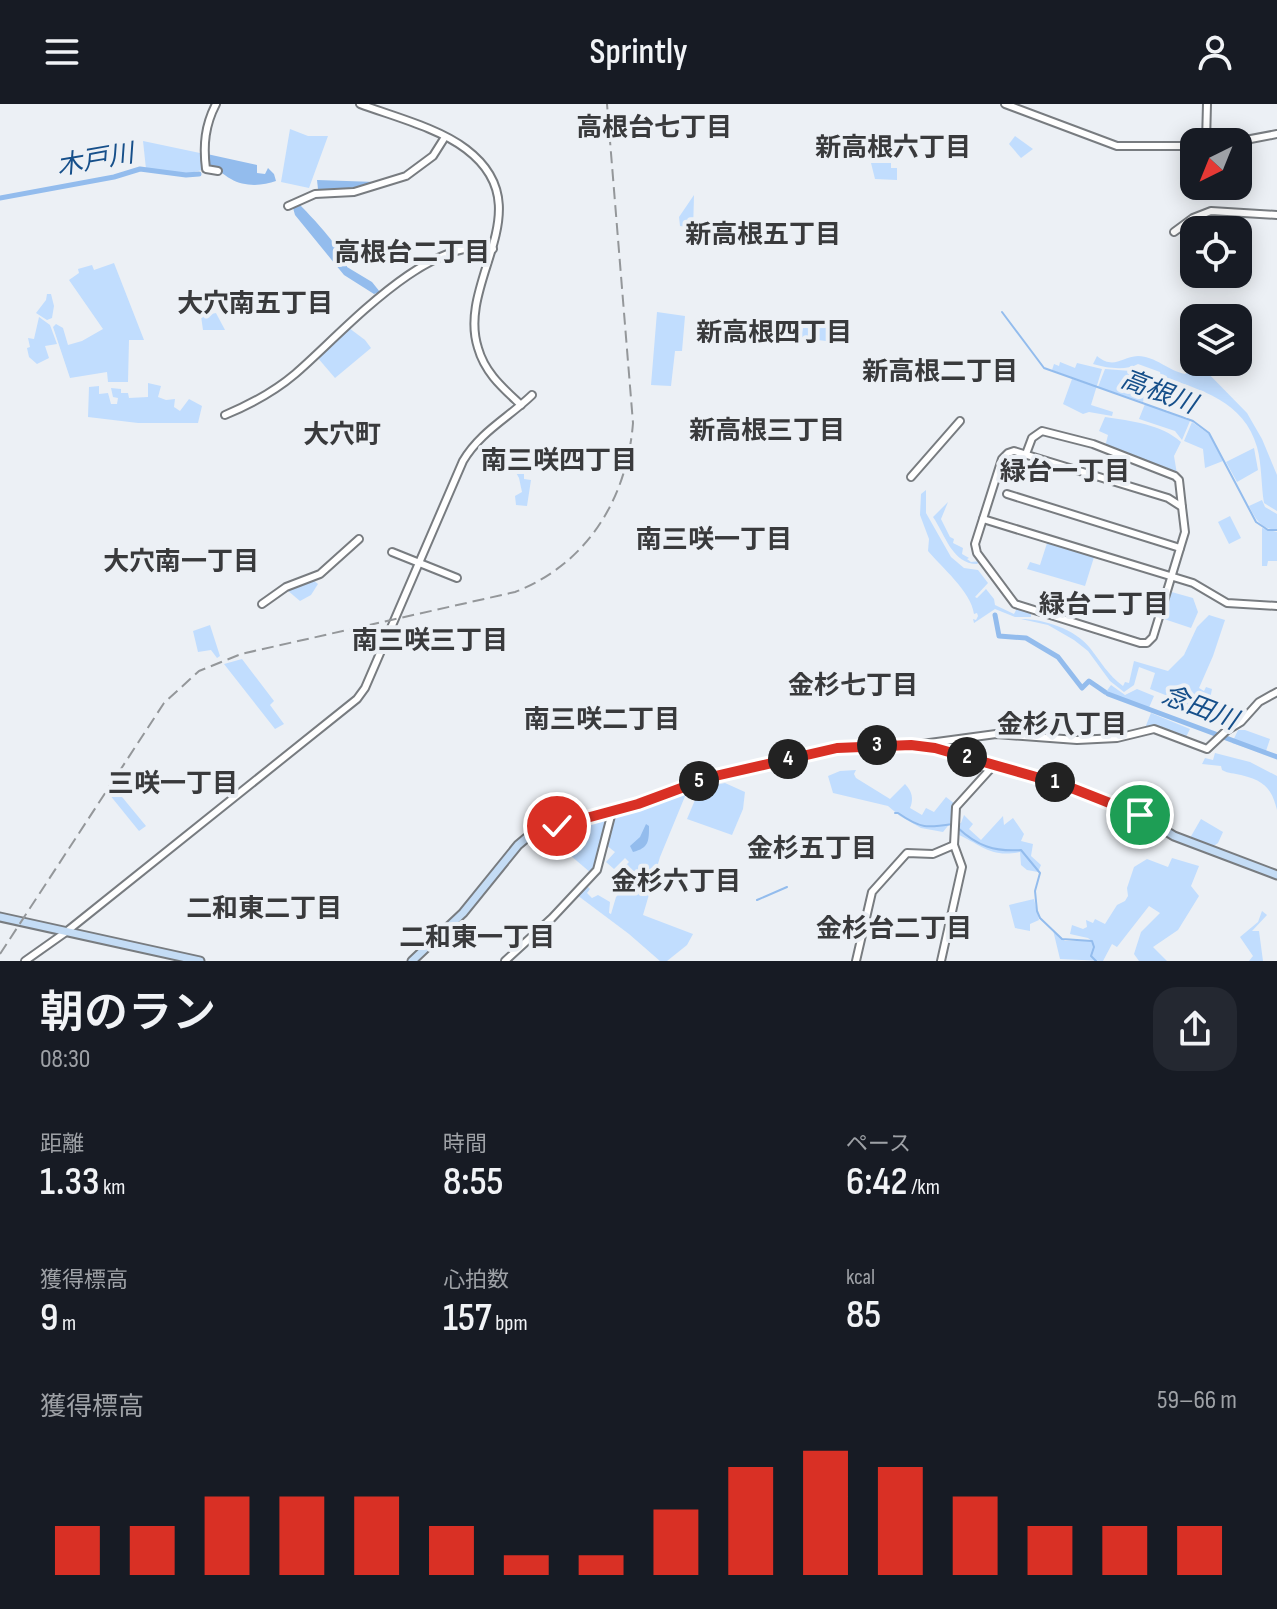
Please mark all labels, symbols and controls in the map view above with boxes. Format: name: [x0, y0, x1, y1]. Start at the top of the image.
icon: menu: [40, 30, 84, 74]
icon: person: [1193, 30, 1237, 74]
text: Sprintly: [589, 31, 688, 74]
district label: 高根台七丁目: [576, 113, 732, 144]
north arrow: [1180, 128, 1252, 200]
map controls: [1180, 128, 1252, 376]
district label: 新高根六丁目: [815, 133, 971, 164]
water label: 木戸川: [54, 138, 139, 183]
button: locate: [1180, 216, 1252, 288]
district label: 新高根五丁目: [685, 220, 841, 251]
district label: 高根台二丁目: [334, 238, 490, 269]
district label: 大穴南五丁目: [177, 289, 333, 320]
button: layers: [1180, 304, 1252, 376]
district label: 新高根四丁目: [696, 318, 852, 349]
district label: 新高根二丁目: [862, 357, 1018, 388]
water label: 高根川: [1116, 364, 1203, 422]
district label: 新高根三丁目: [689, 416, 845, 447]
district label: 大穴町: [303, 420, 381, 451]
district label: 南三咲四丁目: [481, 446, 637, 477]
district label: 緑台一丁目: [1000, 457, 1130, 488]
district label: 南三咲一丁目: [636, 525, 792, 556]
district label: 大穴南一丁目: [103, 547, 259, 578]
district label: 緑台二丁目: [1039, 590, 1169, 621]
district label: 南三咲三丁目: [352, 626, 508, 657]
district label: 金杉七丁目: [788, 671, 918, 702]
water label: 念田川: [1157, 680, 1244, 738]
district label: 南三咲二丁目: [524, 705, 680, 736]
district label: 金杉八丁目: [997, 710, 1127, 741]
pin: 3: [857, 725, 897, 765]
text: 3: [872, 731, 882, 758]
pin: 2: [947, 737, 987, 777]
pin: 4: [768, 739, 808, 779]
text: 2: [962, 743, 972, 770]
text: 4: [783, 745, 793, 772]
pin: 5: [679, 761, 719, 801]
pin: 1: [1035, 762, 1075, 802]
text: 5: [694, 767, 704, 794]
text: 1: [1051, 768, 1059, 795]
district label: 三咲一丁目: [108, 769, 238, 800]
pin: [1106, 781, 1174, 849]
pin: [523, 792, 591, 860]
icon: arrive: [1118, 793, 1162, 837]
icon: check: [535, 804, 579, 848]
district label: 金杉五丁目: [747, 834, 877, 865]
district label: 金杉六丁目: [611, 867, 741, 898]
district label: 二和東二丁目: [186, 894, 342, 925]
district label: 金杉台二丁目: [816, 914, 972, 945]
district label: 二和東一丁目: [399, 923, 555, 954]
text: 朝のラン: [40, 987, 216, 1040]
button: share: [1153, 987, 1237, 1071]
text: 08:30: [40, 1044, 90, 1075]
text: 距離: [40, 1131, 84, 1158]
text: 時間: [443, 1131, 487, 1158]
text: ペース: [846, 1131, 911, 1158]
text: 1.33: [40, 1158, 99, 1206]
text: 8:55: [443, 1158, 504, 1206]
text: 6:42: [846, 1158, 908, 1206]
text: km: [99, 1174, 125, 1201]
text: /km: [908, 1174, 940, 1201]
text: kcal: [846, 1264, 875, 1291]
text: 獲得標高: [40, 1267, 128, 1294]
text: 心拍数: [443, 1267, 509, 1294]
text: 85: [846, 1291, 881, 1339]
text: 9: [40, 1294, 58, 1342]
text: 157: [443, 1294, 492, 1342]
text: m: [58, 1310, 76, 1337]
text: bpm: [492, 1310, 528, 1337]
text: 59–66 m: [1157, 1385, 1237, 1416]
text: 獲得標高: [40, 1392, 144, 1423]

